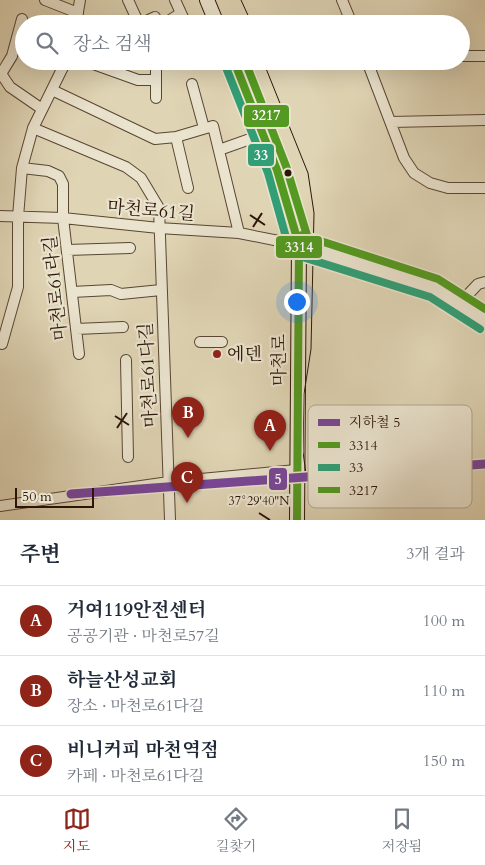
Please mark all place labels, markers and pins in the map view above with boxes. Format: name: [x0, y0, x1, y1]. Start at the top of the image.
unlabelled marker: [283, 168, 293, 178]
place label: 에덴: [227, 342, 262, 367]
marker: 에덴: [211, 348, 223, 360]
pin: B: [172, 397, 204, 438]
pin: A: [254, 410, 286, 451]
pin: C: [171, 462, 203, 503]

